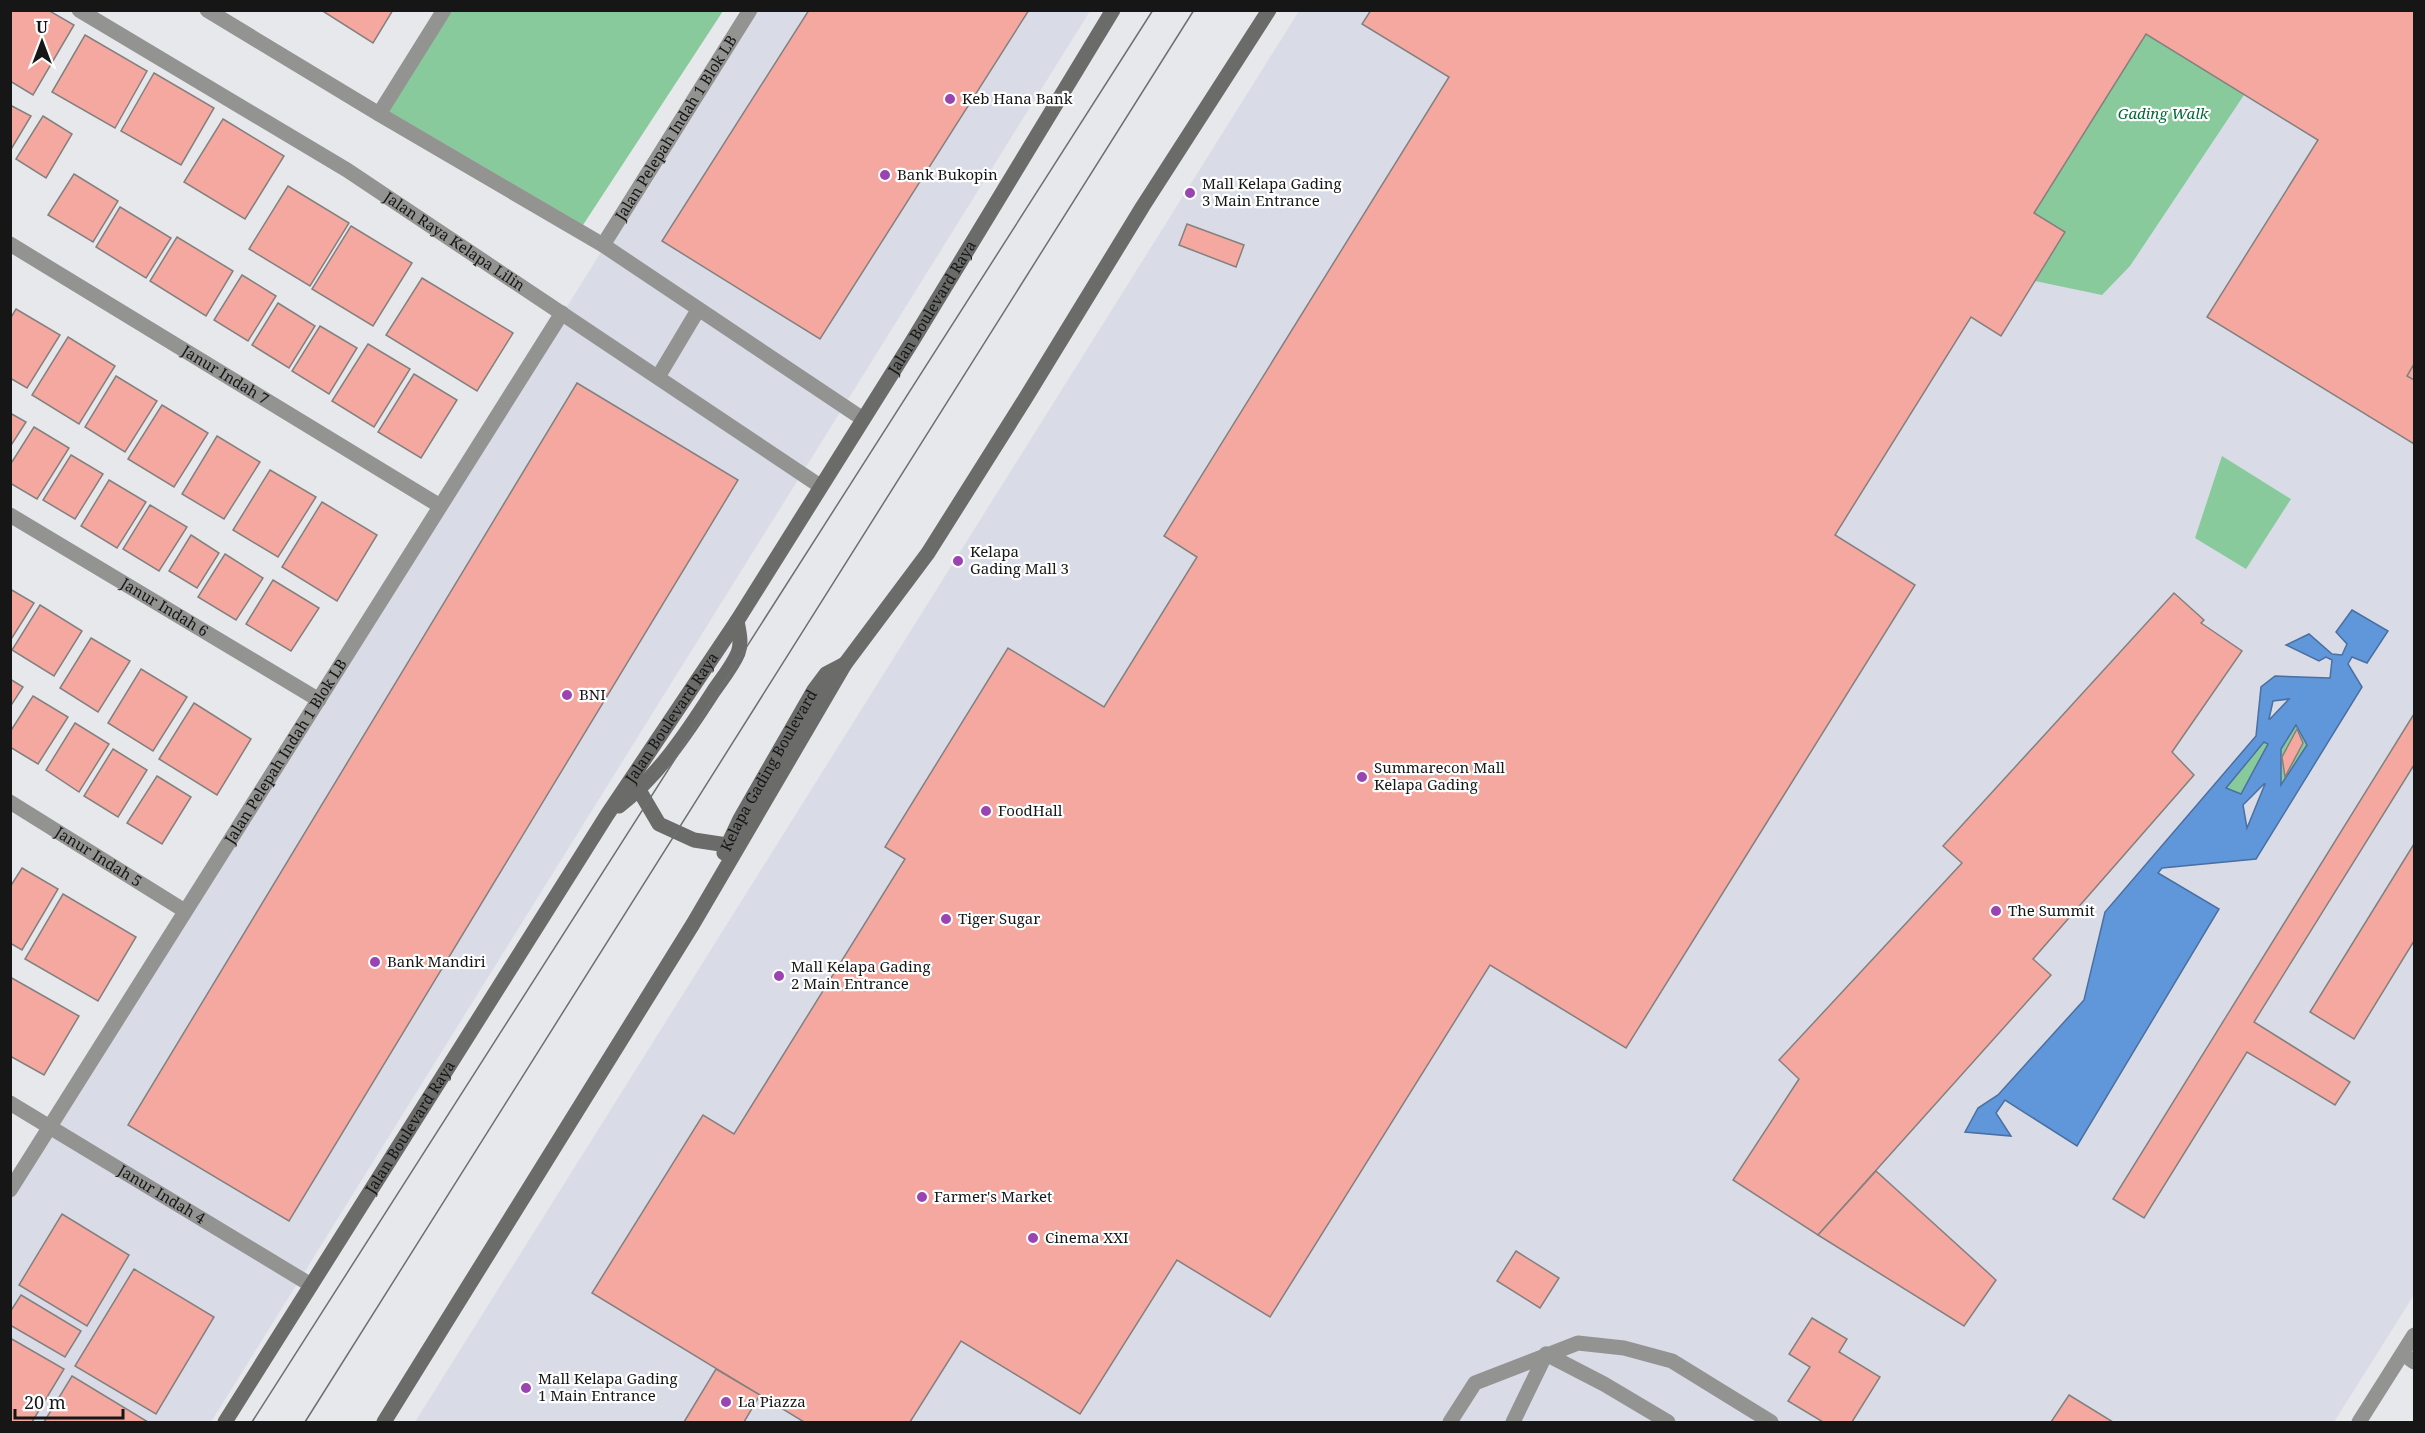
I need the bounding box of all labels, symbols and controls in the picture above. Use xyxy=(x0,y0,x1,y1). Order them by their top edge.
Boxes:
north arrow xyxy=(12,12,72,72)
text: U xyxy=(36,16,48,38)
street label: Jalan Pelepah Indah 1 Blok LB xyxy=(609,31,741,225)
place label: Keb Hana Bank xyxy=(962,88,1073,108)
marker: Keb Hana Bank xyxy=(943,92,957,106)
park label: Gading Walk xyxy=(2118,103,2209,123)
place label: Bank Bukopin xyxy=(897,164,998,184)
marker: Bank Bukopin xyxy=(878,168,892,182)
place label: Mall Kelapa Gading 3 Main Entrance xyxy=(1202,173,1342,210)
street label: Jalan Raya Kelapa Lilin xyxy=(379,186,529,295)
marker: Mall Kelapa Gading 3 Main Entrance xyxy=(1183,186,1197,200)
street label: Jalan Boulevard Raya xyxy=(882,236,980,379)
street label: Janur Indah 7 xyxy=(178,340,273,408)
place label: Kelapa Gading Mall 3 xyxy=(970,541,1069,578)
marker: Kelapa Gading Mall 3 xyxy=(951,554,965,568)
street label: Janur Indah 6 xyxy=(117,572,212,641)
street label: Jalan Boulevard Raya xyxy=(620,648,722,788)
street label: Jalan Pelepah Indah 1 Blok LB xyxy=(219,655,351,848)
place label: BNI xyxy=(579,684,606,704)
street label: Kelapa Gading Boulevard xyxy=(715,686,821,854)
marker: BNI xyxy=(560,688,574,702)
place label: Summarecon Mall Kelapa Gading xyxy=(1374,757,1505,794)
marker: Summarecon Mall Kelapa Gading xyxy=(1355,770,1369,784)
place label: FoodHall xyxy=(998,800,1063,820)
marker: FoodHall xyxy=(979,804,993,818)
street label: Janur Indah 5 xyxy=(51,821,146,891)
place label: The Summit xyxy=(2008,900,2095,920)
marker: The Summit xyxy=(1989,904,2003,918)
place label: Tiger Sugar xyxy=(958,908,1040,928)
marker: Tiger Sugar xyxy=(939,912,953,926)
place label: Bank Mandiri xyxy=(387,951,486,971)
marker: Bank Mandiri xyxy=(368,955,382,969)
place label: Mall Kelapa Gading 2 Main Entrance xyxy=(791,956,931,993)
marker: Mall Kelapa Gading 2 Main Entrance xyxy=(772,969,786,983)
street label: Jalan Boulevard Raya xyxy=(360,1057,459,1198)
street label: Janur Indah 4 xyxy=(114,1159,210,1228)
place label: Farmer's Market xyxy=(934,1186,1052,1206)
marker: Farmer's Market xyxy=(915,1190,929,1204)
place label: Cinema XXI xyxy=(1045,1227,1129,1247)
marker: Cinema XXI xyxy=(1026,1231,1040,1245)
place label: Mall Kelapa Gading 1 Main Entrance xyxy=(538,1368,678,1405)
marker: Mall Kelapa Gading 1 Main Entrance xyxy=(519,1381,533,1395)
scale bar xyxy=(15,1382,123,1420)
text: 20 m xyxy=(24,1390,66,1414)
place label: La Piazza xyxy=(738,1391,806,1411)
marker: La Piazza xyxy=(719,1395,733,1409)

